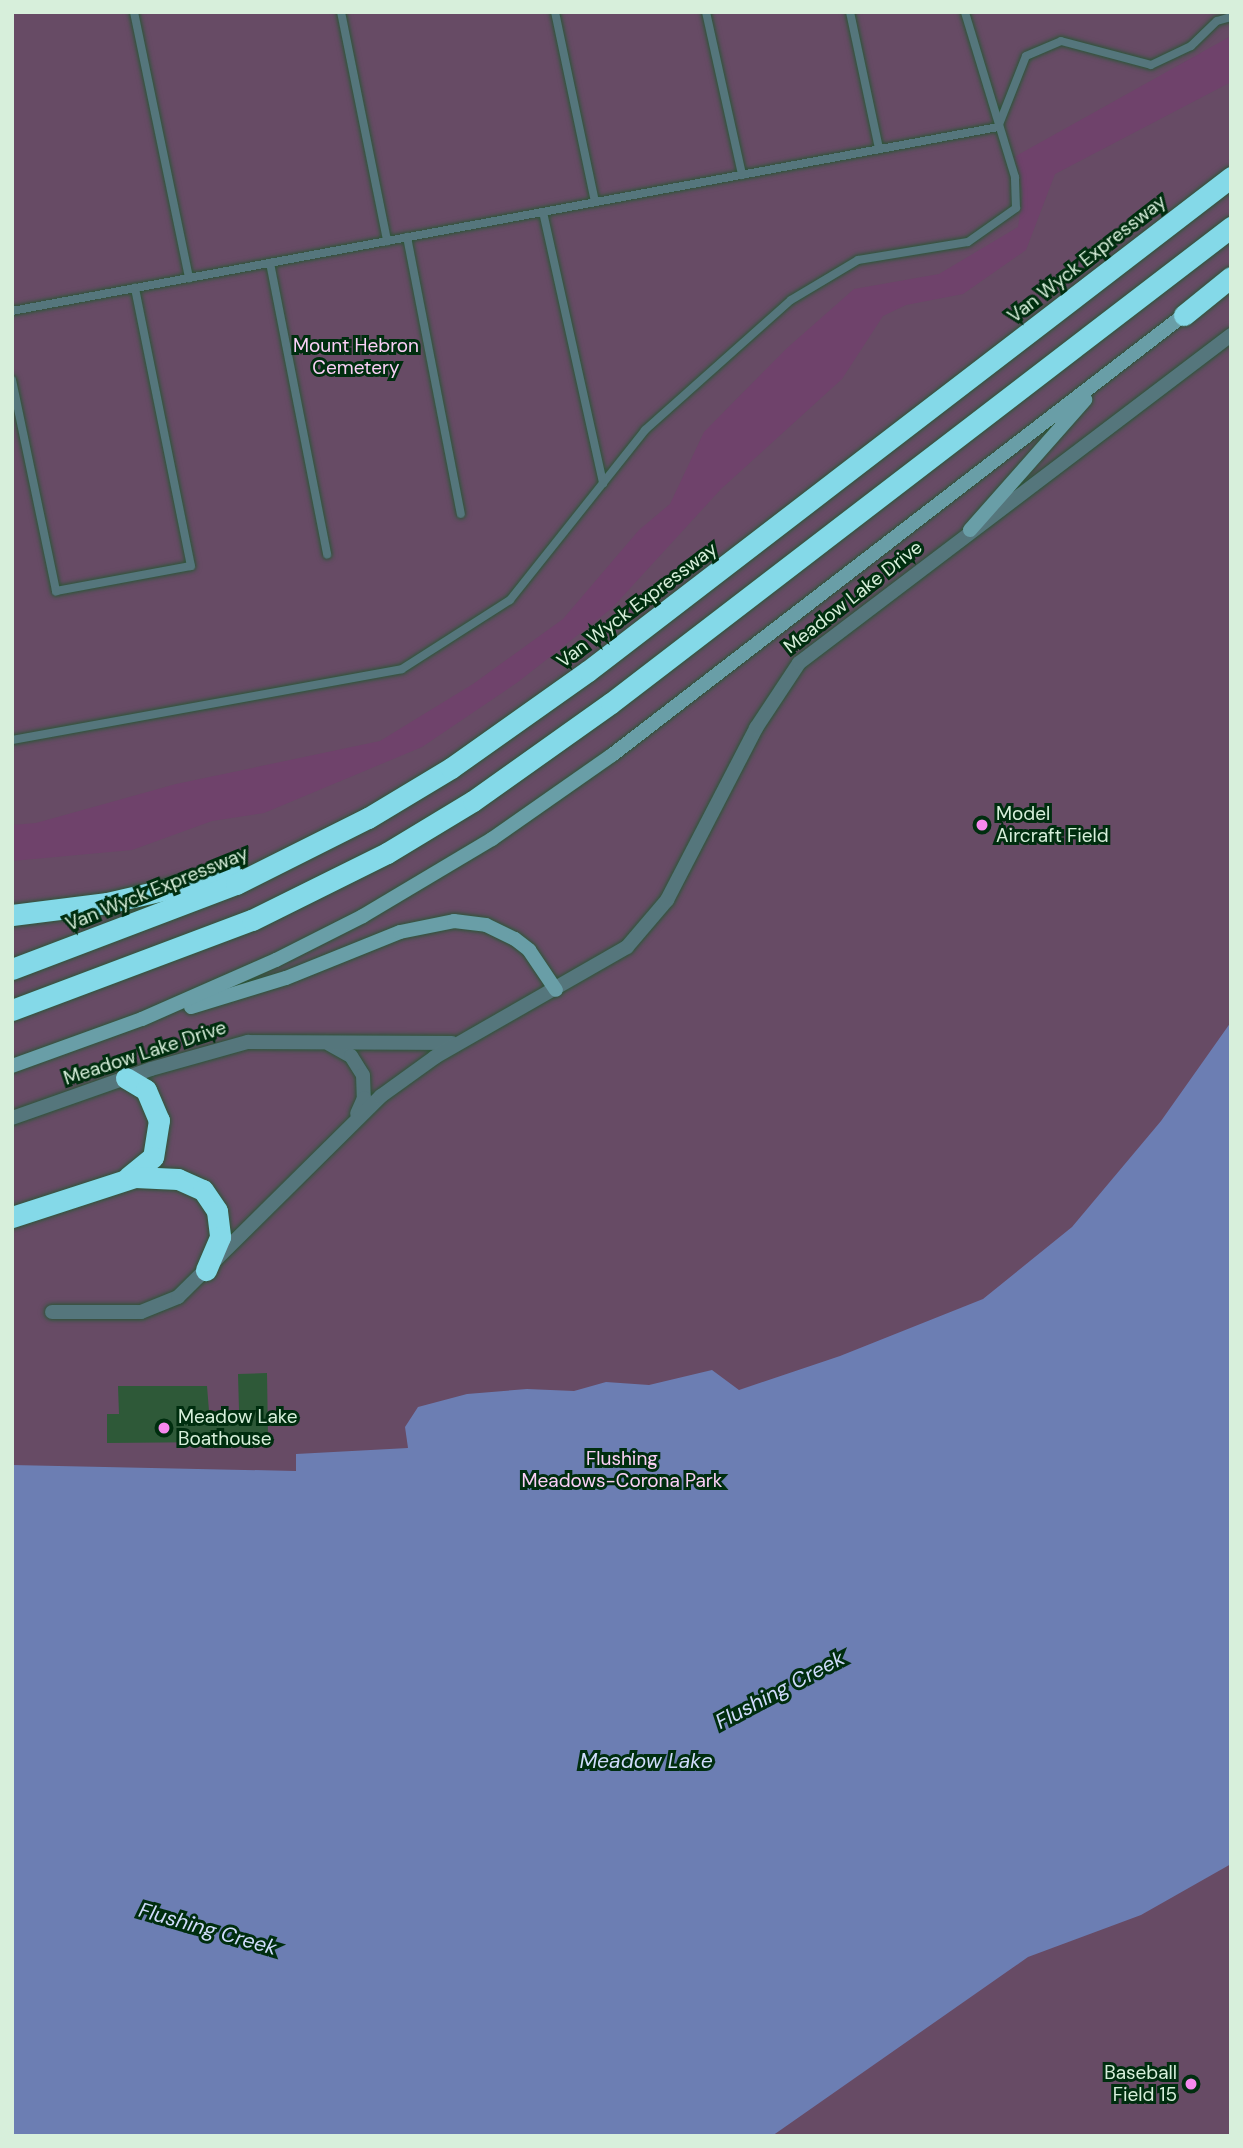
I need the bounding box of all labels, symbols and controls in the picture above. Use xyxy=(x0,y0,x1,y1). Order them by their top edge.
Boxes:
street label: Van Wyck Expressway xyxy=(1003,190,1171,328)
park label: Mount Hebron Cemetery xyxy=(293,335,419,379)
street label: Meadow Lake Drive xyxy=(779,536,927,658)
street label: Van Wyck Expressway xyxy=(552,537,722,673)
place label: Model Aircraft Field xyxy=(996,803,1109,847)
marker: Model Aircraft Field xyxy=(974,817,990,833)
street label: Van Wyck Expressway xyxy=(63,842,251,936)
street label: Meadow Lake Drive xyxy=(61,1016,229,1090)
place label: Meadow Lake Boathouse xyxy=(178,1406,298,1450)
marker: Meadow Lake Boathouse xyxy=(156,1420,172,1436)
park label: Flushing Meadows-Corona Park xyxy=(522,1448,722,1492)
water label: Flushing Creek xyxy=(711,1645,849,1735)
water label: Meadow Lake xyxy=(579,1748,713,1774)
water label: Flushing Creek xyxy=(136,1897,280,1961)
place label: Baseball Field 15 xyxy=(1104,2062,1177,2106)
marker: Baseball Field 15 xyxy=(1183,2076,1199,2092)

